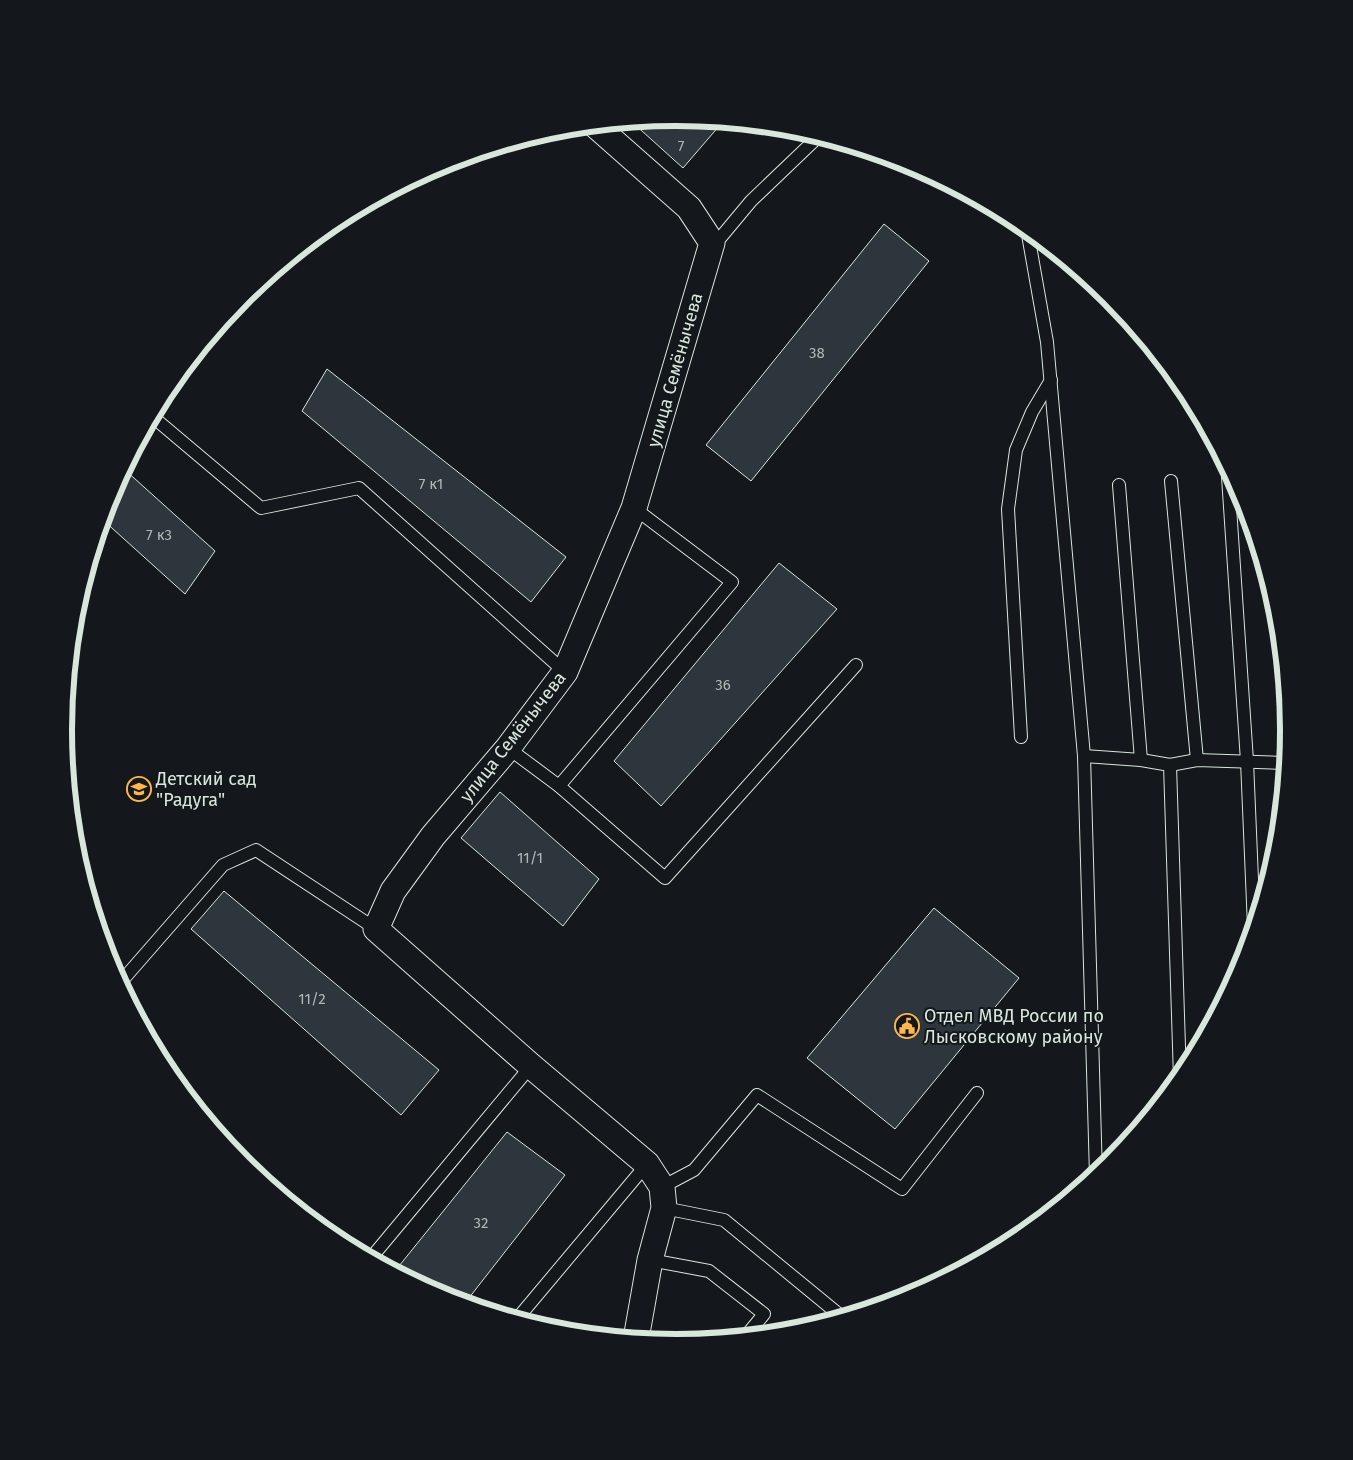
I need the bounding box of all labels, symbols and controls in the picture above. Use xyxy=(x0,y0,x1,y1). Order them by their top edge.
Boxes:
house number: 7 xyxy=(678,137,685,155)
street label: улица Семёнычева xyxy=(642,290,708,450)
house number: 38 xyxy=(809,344,825,362)
house number: 7 к1 xyxy=(419,475,443,493)
house number: 7 к3 xyxy=(146,526,172,544)
street label: улица Семёнычева xyxy=(455,667,571,807)
house number: 36 xyxy=(715,676,731,694)
place label: Детский сад "Радуга" xyxy=(155,768,257,811)
school or university icon: Детский сад "Радуга" xyxy=(126,776,152,802)
house number: 11/1 xyxy=(517,849,543,867)
house number: 11/2 xyxy=(298,990,326,1008)
place label: Отдел МВД России по Лысковскому району xyxy=(924,1005,1104,1048)
public building icon: Отдел МВД России по Лысковскому району xyxy=(894,1013,920,1039)
house number: 32 xyxy=(474,1214,488,1232)

